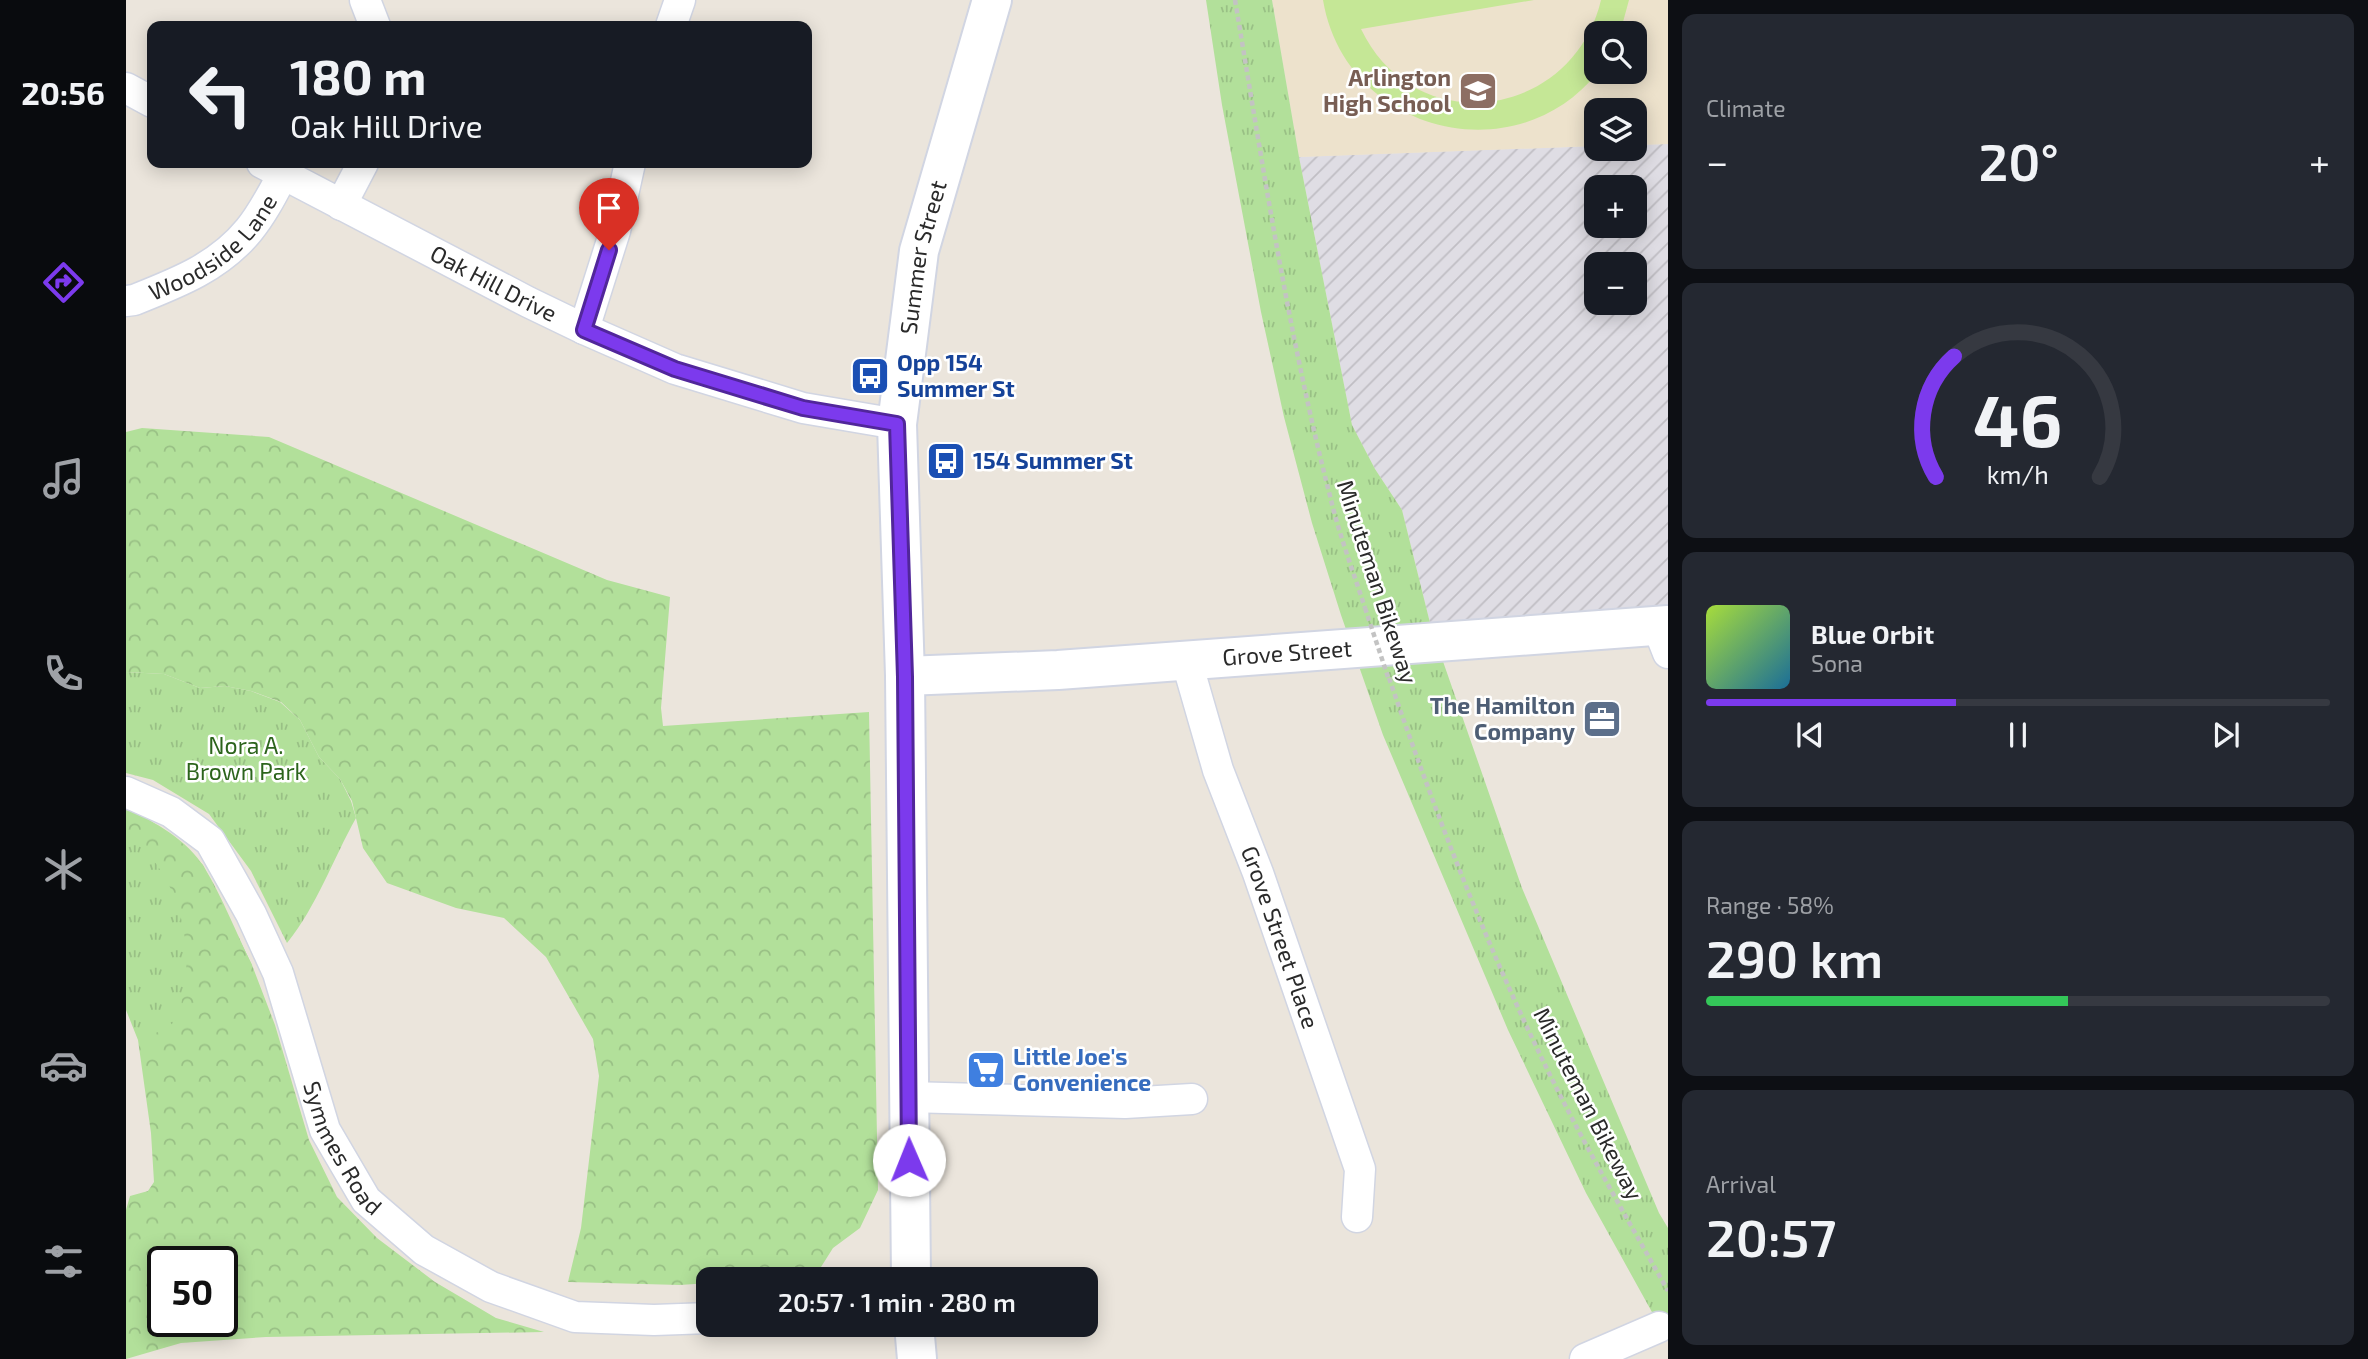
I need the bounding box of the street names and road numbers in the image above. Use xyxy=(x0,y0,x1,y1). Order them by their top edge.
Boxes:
street label: Summer Street xyxy=(894,177,952,336)
street label: Woodside Lane xyxy=(145,189,282,306)
street label: Oak Hill Drive xyxy=(426,238,562,327)
street label: Minuteman Bikeway xyxy=(1332,477,1424,687)
street label: Grove Street xyxy=(1221,633,1353,671)
street label: Grove Street Place xyxy=(1236,842,1326,1032)
street label: Minuteman Bikeway xyxy=(1528,1003,1650,1204)
street label: Symmes Road xyxy=(298,1078,388,1220)

